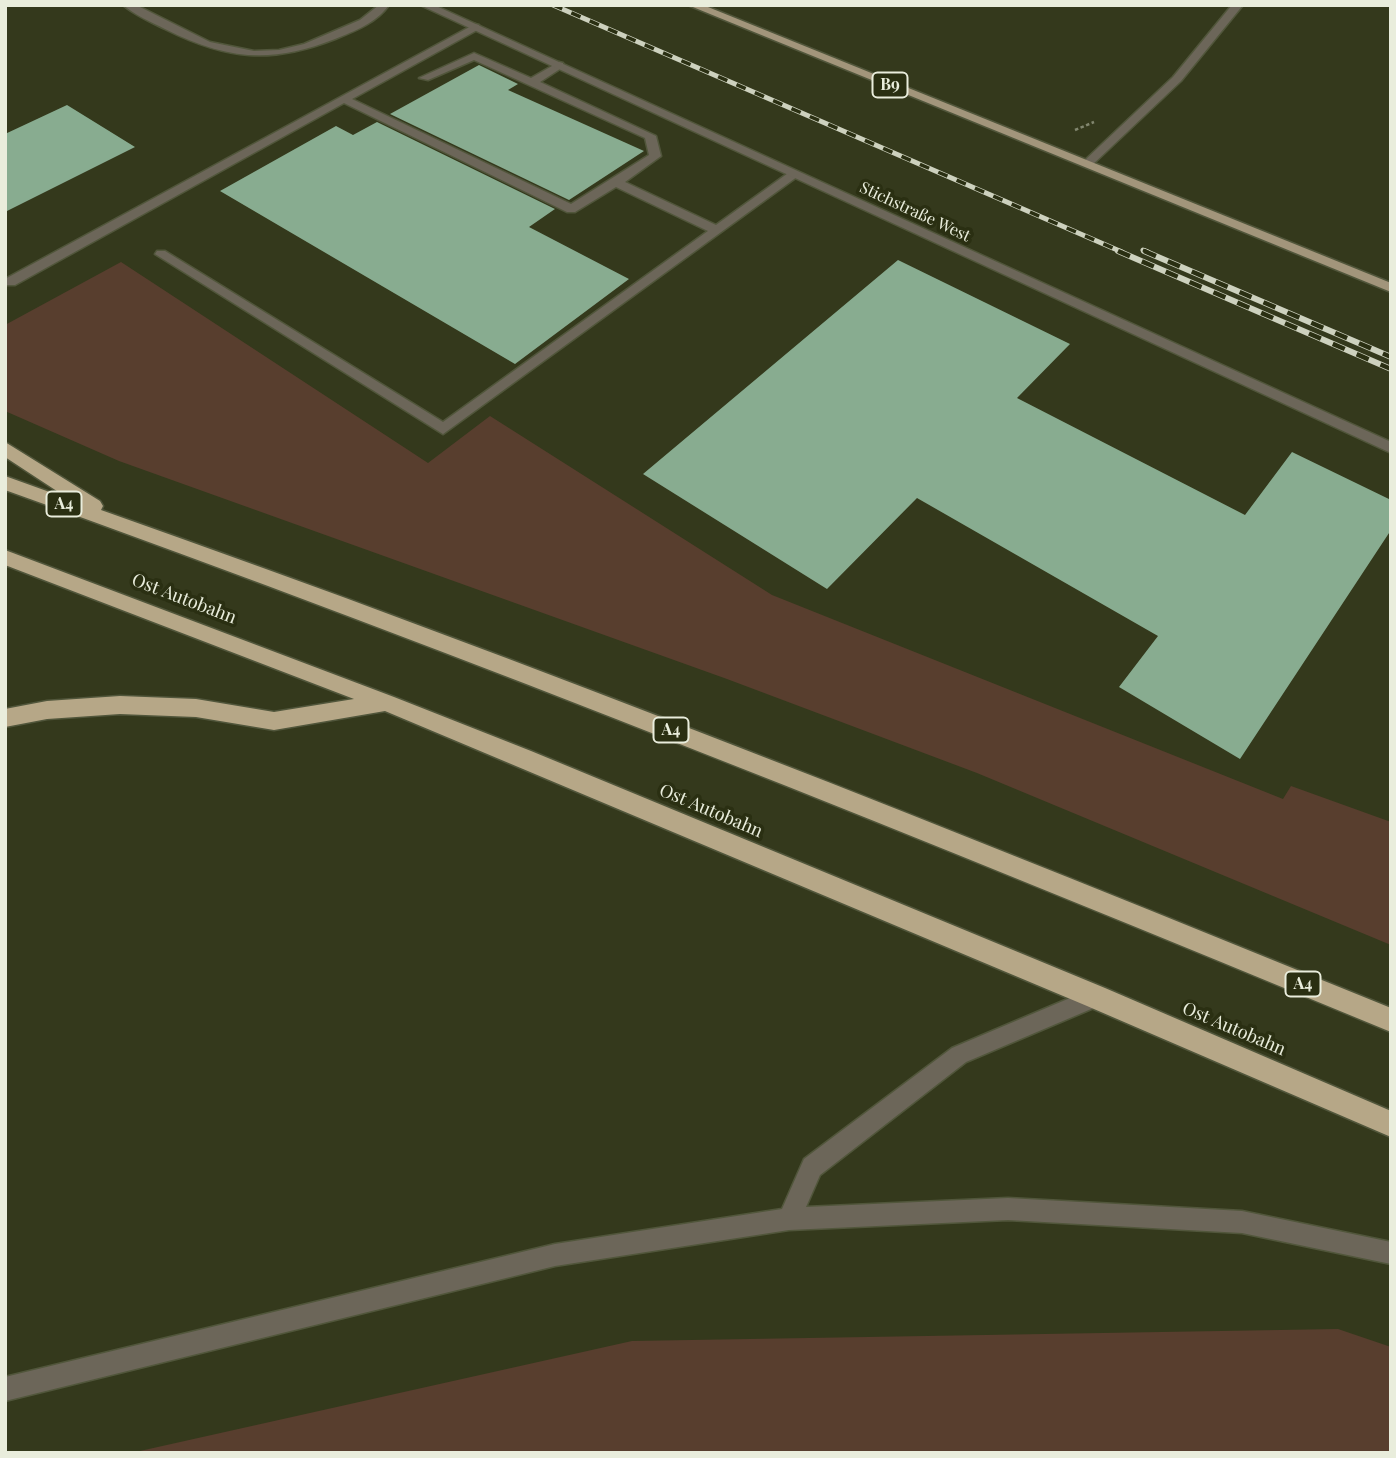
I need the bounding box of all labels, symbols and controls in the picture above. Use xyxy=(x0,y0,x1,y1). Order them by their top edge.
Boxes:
road number: B9 xyxy=(872,72,908,97)
street label: Stichstraße West xyxy=(857,178,973,246)
road number: A4 xyxy=(46,491,82,516)
street label: Ost Autobahn xyxy=(129,569,239,629)
road number: A4 xyxy=(654,718,688,743)
street label: Ost Autobahn xyxy=(656,780,766,842)
road number: A4 xyxy=(1286,972,1320,996)
street label: Ost Autobahn xyxy=(1179,998,1289,1060)

